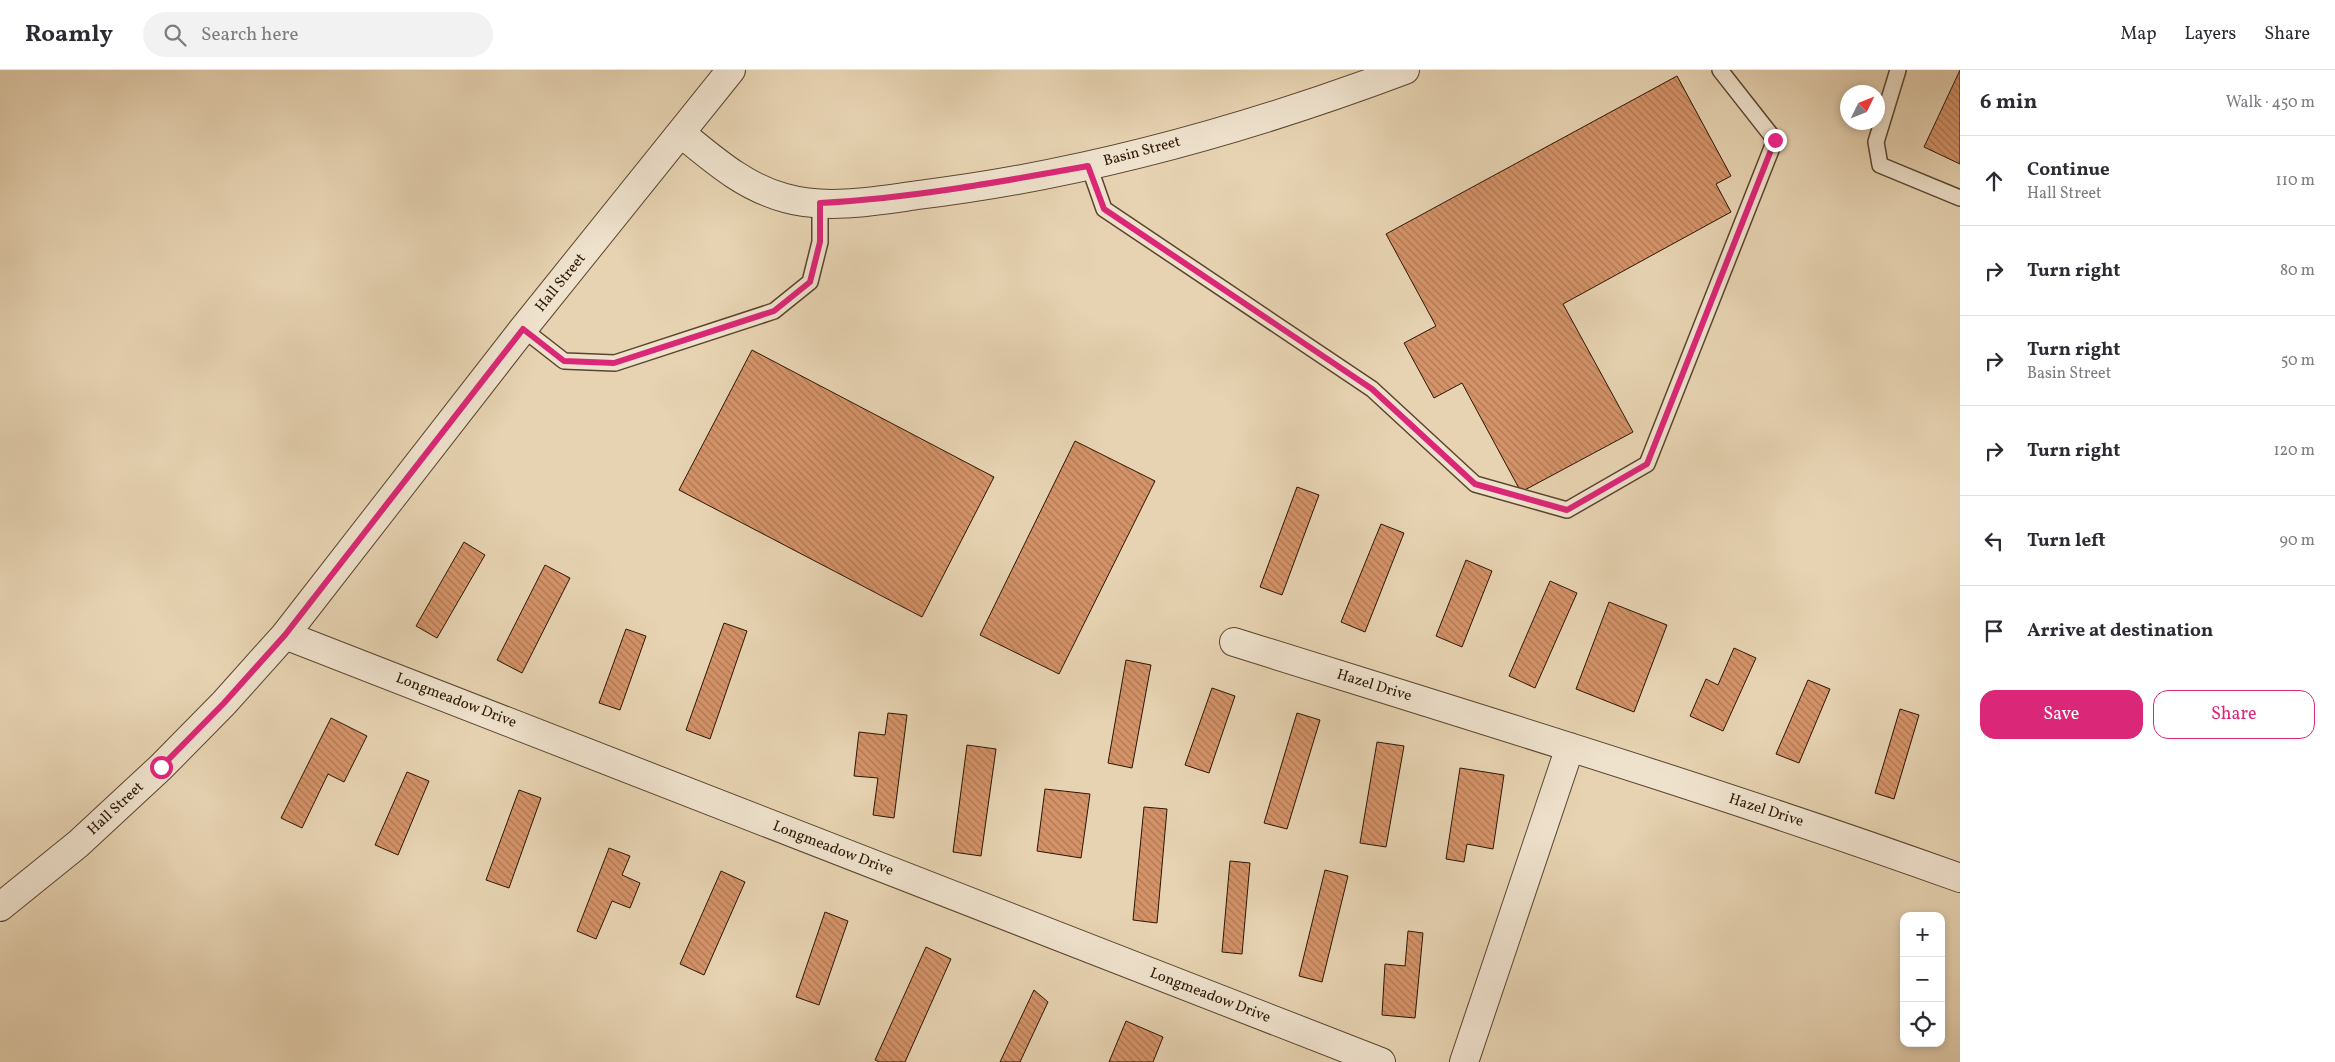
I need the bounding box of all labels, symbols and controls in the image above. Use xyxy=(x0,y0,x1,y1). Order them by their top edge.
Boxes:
search box xyxy=(143,12,493,57)
text: Roamly xyxy=(25,18,113,52)
icon: search xyxy=(161,21,189,49)
text: Search here xyxy=(201,22,298,48)
text: Map xyxy=(2120,22,2156,47)
text: Layers xyxy=(2184,22,2236,47)
text: Share xyxy=(2264,22,2310,47)
north arrow xyxy=(1840,85,1885,130)
text: 6 min xyxy=(1980,88,2037,117)
text: Walk · 450 m xyxy=(2226,92,2315,114)
route end xyxy=(1764,129,1787,152)
street label: Basin Street xyxy=(1101,132,1183,172)
text: Continue xyxy=(2027,157,2110,183)
icon: ahead xyxy=(1980,167,2008,195)
text: 110 m xyxy=(2276,170,2315,192)
text: Hall Street xyxy=(2027,183,2102,205)
street label: Hall Street xyxy=(531,249,591,317)
icon: right xyxy=(1980,257,2008,285)
text: Turn right xyxy=(2027,258,2120,284)
text: 80 m xyxy=(2280,260,2315,282)
text: Turn right xyxy=(2027,337,2120,363)
icon: right xyxy=(1980,347,2008,375)
text: 50 m xyxy=(2281,350,2315,372)
text: Basin Street xyxy=(2027,363,2111,385)
icon: right xyxy=(1980,437,2008,465)
text: Turn right xyxy=(2027,438,2120,464)
text: 120 m xyxy=(2273,440,2315,462)
icon: left xyxy=(1980,527,2008,555)
text: Turn left xyxy=(2027,528,2106,554)
text: 90 m xyxy=(2279,530,2315,552)
icon: arrive xyxy=(1980,617,2008,645)
text: Arrive at destination xyxy=(2027,618,2213,644)
street label: Hazel Drive xyxy=(1334,665,1414,707)
street label: Longmeadow Drive xyxy=(393,668,519,734)
button: Save xyxy=(1980,690,2143,739)
button: Share xyxy=(2153,690,2315,739)
route start xyxy=(150,756,173,779)
street label: Hall Street xyxy=(83,777,149,841)
street label: Hazel Drive xyxy=(1726,789,1806,833)
street label: Longmeadow Drive xyxy=(770,816,896,882)
map controls xyxy=(1900,912,1945,1047)
button: + xyxy=(1900,912,1945,957)
button: − xyxy=(1900,957,1945,1002)
street label: Longmeadow Drive xyxy=(1147,963,1273,1029)
button: locate xyxy=(1900,1002,1945,1047)

